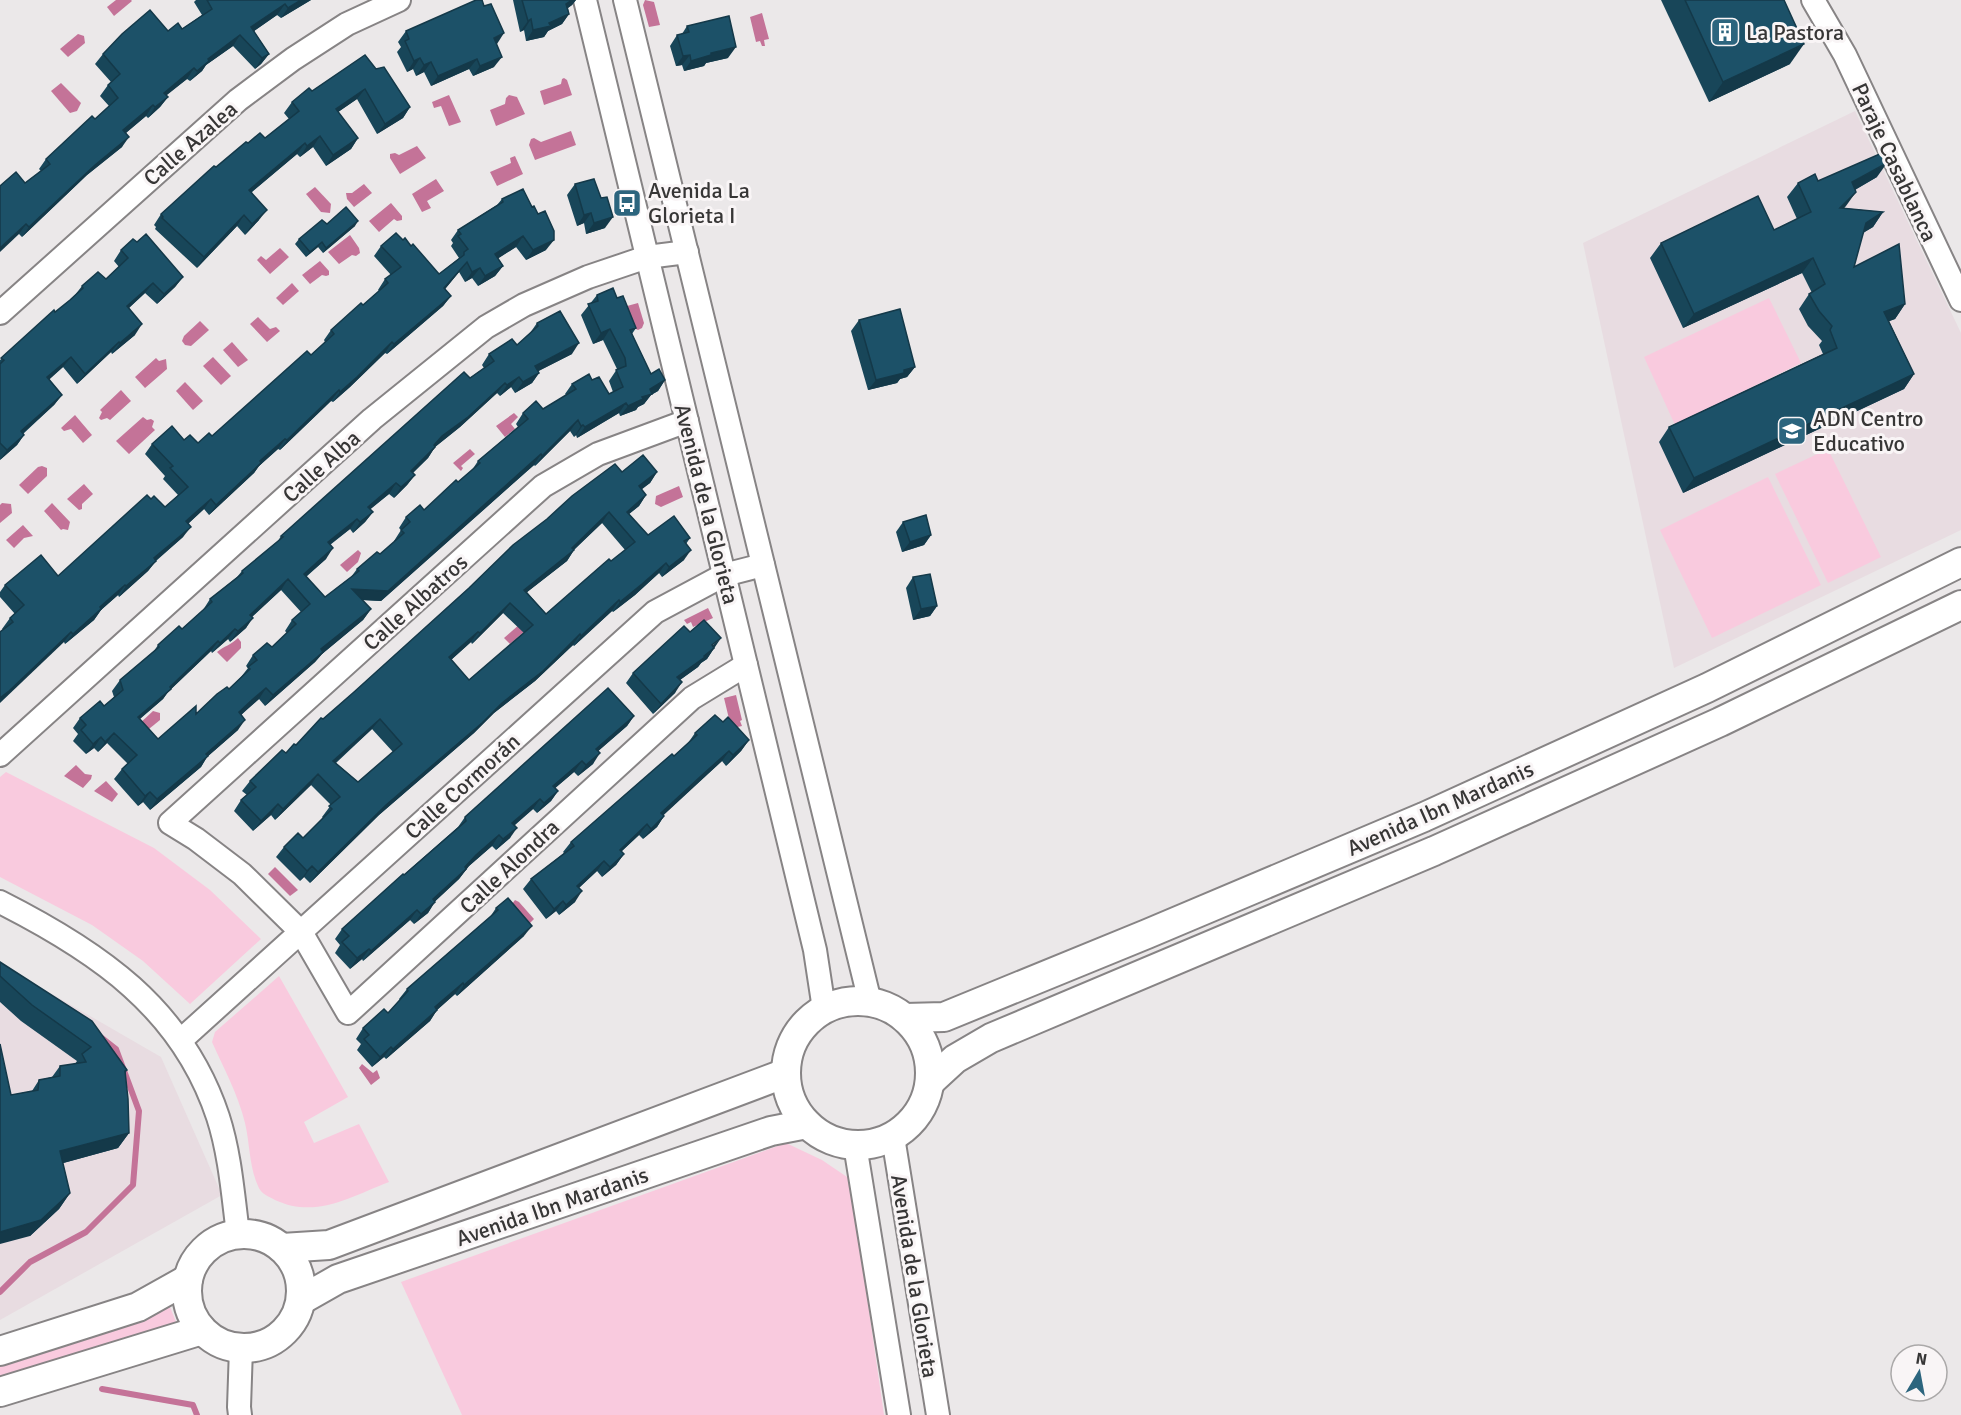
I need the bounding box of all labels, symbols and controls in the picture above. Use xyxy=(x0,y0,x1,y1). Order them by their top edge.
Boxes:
building icon: La Pastora xyxy=(1709,16,1741,48)
place label: La Pastora xyxy=(1746,19,1844,46)
street label: Paraje Casablanca xyxy=(1846,79,1943,246)
street label: Calle Azalea xyxy=(138,95,243,191)
place label: Avenida La Glorieta I xyxy=(648,177,750,229)
bus stop icon: Avenida La Glorieta I xyxy=(611,187,643,219)
street label: Avenida de la Glorieta xyxy=(669,401,744,607)
place label: ADN Centro Educativo xyxy=(1813,405,1923,457)
school or university icon: ADN Centro Educativo xyxy=(1776,415,1808,447)
street label: Calle Alba xyxy=(277,425,366,508)
street label: Calle Albatros xyxy=(358,548,473,656)
street label: Calle Cormorán xyxy=(399,728,525,845)
street label: Avenida Ibn Mardanis xyxy=(1343,755,1538,862)
street label: Calle Alondra xyxy=(454,813,565,919)
street label: Avenida Ibn Mardanis xyxy=(452,1161,652,1252)
street label: Avenida de la Glorieta xyxy=(885,1172,944,1380)
north arrow xyxy=(1889,1343,1949,1403)
text: N xyxy=(1914,1348,1929,1370)

